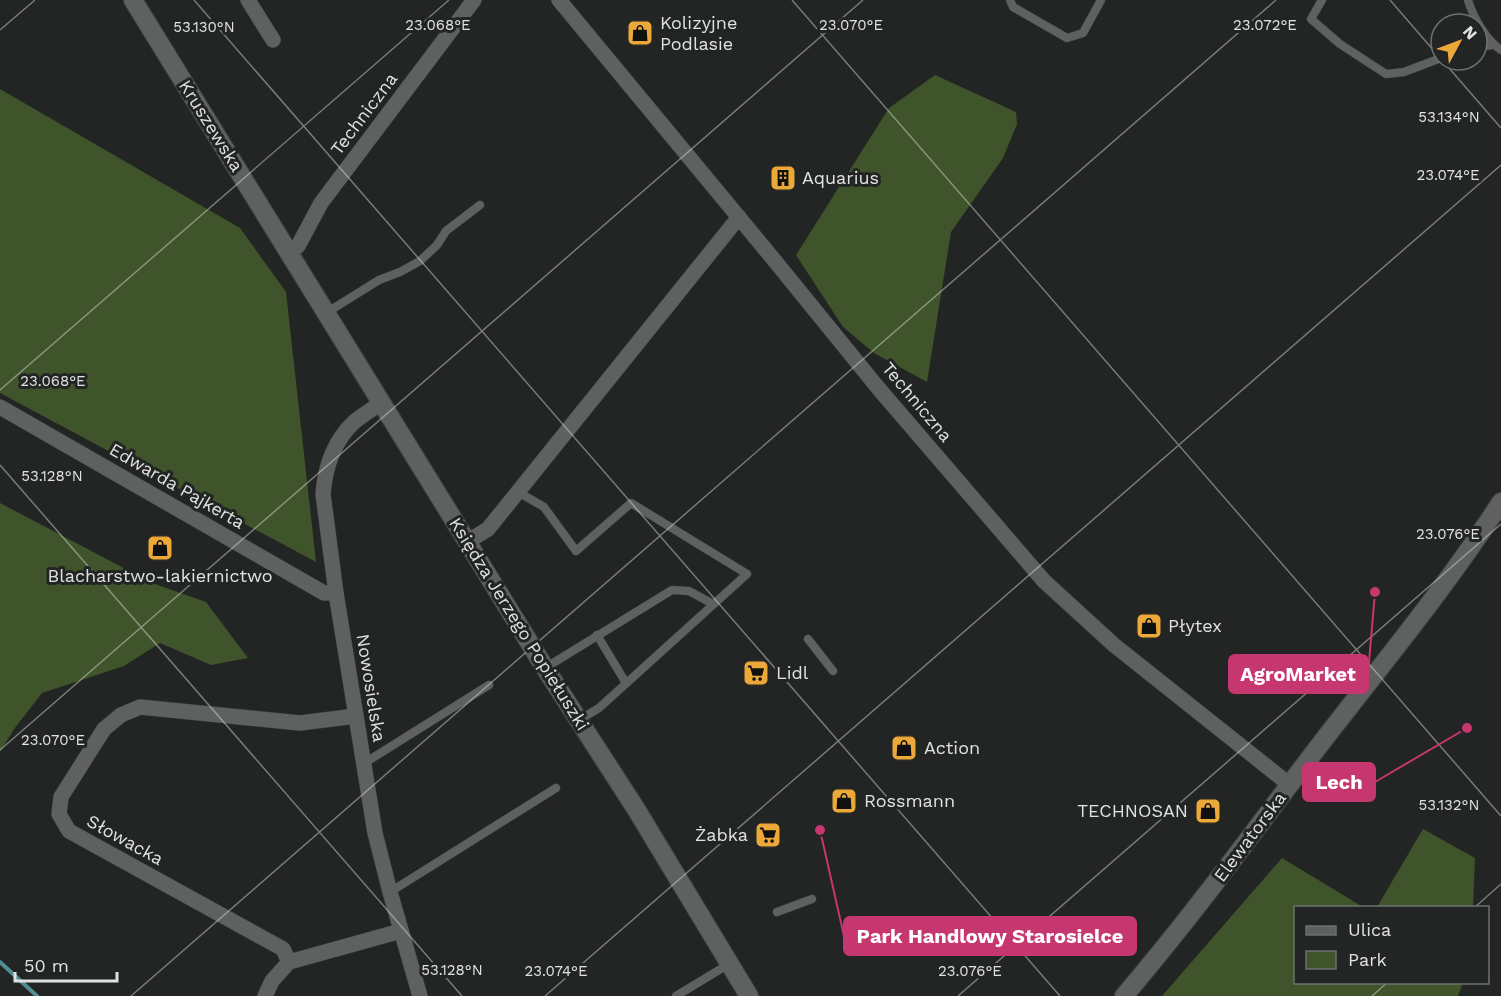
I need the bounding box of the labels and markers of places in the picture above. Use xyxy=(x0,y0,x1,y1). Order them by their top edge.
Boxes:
place label: Kolizyjne Podlasie xyxy=(660,12,737,54)
shop icon: Kolizyjne Podlasie xyxy=(625,18,655,48)
building icon: Aquarius xyxy=(768,163,798,193)
place label: Aquarius xyxy=(802,167,879,188)
shop icon: Blacharstwo-lakiernictwo xyxy=(145,533,175,563)
place label: Blacharstwo-lakiernictwo xyxy=(47,565,273,586)
shop icon: Płytex xyxy=(1134,611,1164,641)
place label: Płytex xyxy=(1168,615,1222,636)
callout: AgroMarket xyxy=(1229,655,1368,693)
supermarket icon: Lidl xyxy=(741,658,771,688)
place label: Lidl xyxy=(776,662,809,683)
shop icon: Action xyxy=(889,733,919,763)
place label: Action xyxy=(924,737,980,758)
callout: Lech xyxy=(1303,763,1375,801)
shop icon: Rossmann xyxy=(829,786,859,816)
place label: Rossmann xyxy=(864,790,955,811)
shop icon: TECHNOSAN xyxy=(1193,796,1223,826)
place label: TECHNOSAN xyxy=(1077,800,1188,821)
supermarket icon: Żabka xyxy=(753,820,783,850)
place label: Żabka xyxy=(695,824,748,845)
callout: Park Handlowy Starosielce xyxy=(844,917,1136,955)

